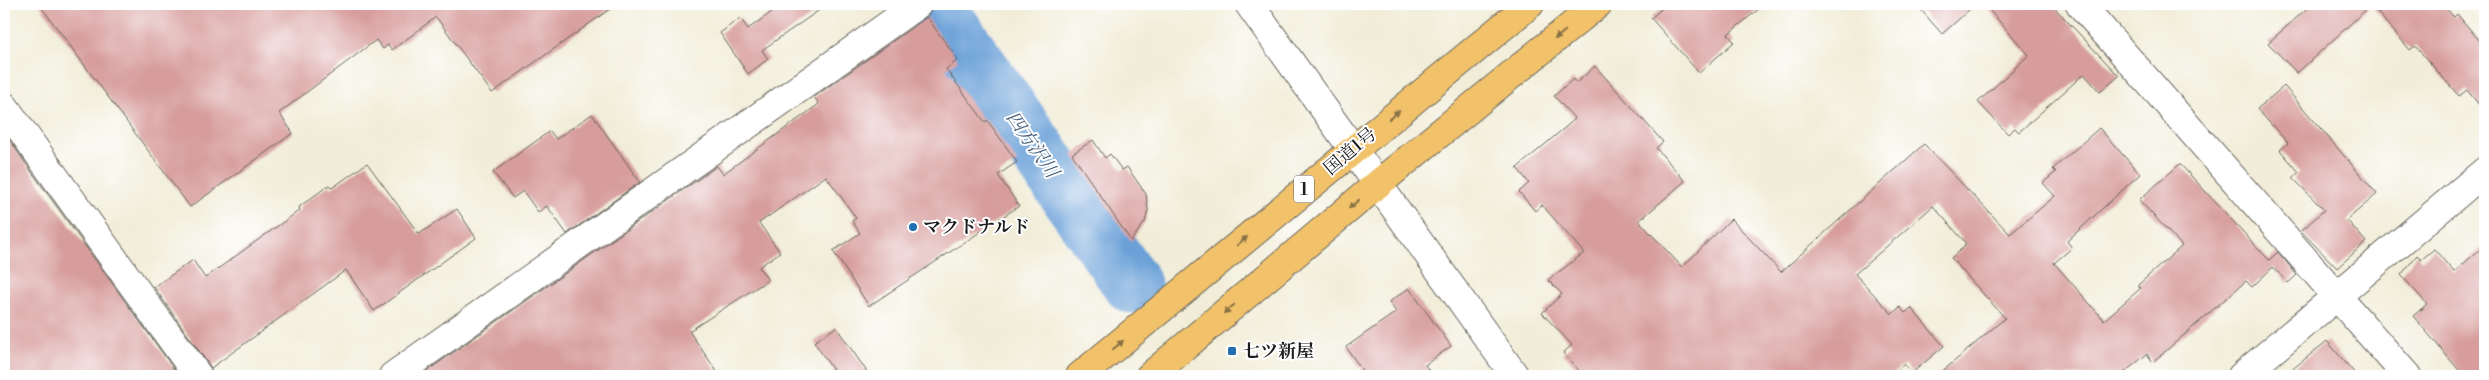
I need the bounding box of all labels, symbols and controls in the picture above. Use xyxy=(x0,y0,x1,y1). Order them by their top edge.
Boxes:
one-way arrow xyxy=(1554,29,1567,40)
water label: 四方沢川 xyxy=(1001,107,1065,184)
one-way arrow xyxy=(1388,109,1401,120)
street label: 国道1号 xyxy=(1319,123,1381,180)
road number: 1 xyxy=(1294,175,1314,202)
one-way arrow xyxy=(1347,199,1360,210)
place label: マクドナルド xyxy=(923,216,1030,239)
marker: マクドナルド xyxy=(907,221,919,233)
one-way arrow xyxy=(1236,235,1249,246)
one-way arrow xyxy=(1223,304,1236,315)
one-way arrow xyxy=(1111,339,1123,351)
place label: 七ツ新屋 xyxy=(1242,340,1314,363)
marker: 七ツ新屋 xyxy=(1226,345,1238,357)

